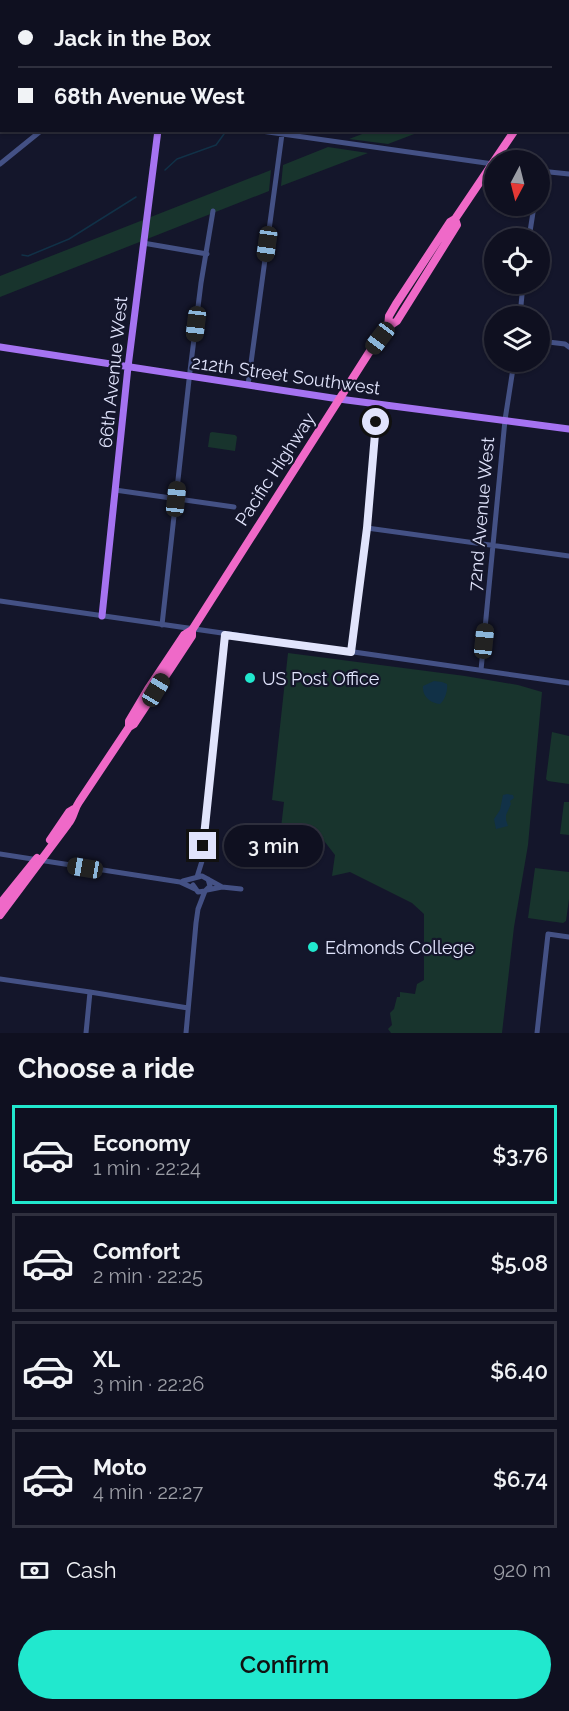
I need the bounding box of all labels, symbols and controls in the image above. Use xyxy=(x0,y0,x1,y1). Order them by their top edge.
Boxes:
text: Jack in the Box xyxy=(54,25,211,51)
text: 68th Avenue West xyxy=(54,83,245,109)
north arrow xyxy=(484,150,550,216)
map controls xyxy=(484,150,550,372)
car xyxy=(256,225,278,263)
button: locate xyxy=(484,228,550,294)
street label: 66th Avenue West xyxy=(95,295,131,449)
car xyxy=(185,305,207,343)
button: layers xyxy=(484,306,550,372)
car xyxy=(362,318,398,358)
street label: 212th Street Southwest xyxy=(190,351,382,399)
street label: Pacific Highway xyxy=(231,408,319,529)
route start xyxy=(362,408,389,435)
street label: 72nd Avenue West xyxy=(464,436,498,592)
car xyxy=(165,480,187,518)
car xyxy=(473,622,495,660)
place label: US Post Office xyxy=(262,668,380,689)
car xyxy=(139,670,173,710)
marker: US Post Office xyxy=(243,671,257,685)
callout: 3 min xyxy=(224,825,323,867)
route end xyxy=(189,832,216,859)
text: 3 min xyxy=(248,834,299,858)
car xyxy=(66,856,104,880)
place label: Edmonds College xyxy=(325,937,475,958)
marker: Edmonds College xyxy=(306,940,320,954)
text: Choose a ride xyxy=(18,1053,194,1084)
icon: car xyxy=(21,1128,75,1182)
text: Economy xyxy=(93,1130,191,1156)
text: $3.76 xyxy=(493,1142,548,1168)
text: 1 min · 22:24 xyxy=(93,1156,201,1180)
icon: car xyxy=(21,1236,75,1290)
text: Comfort xyxy=(93,1238,180,1264)
text: $5.08 xyxy=(491,1250,548,1276)
text: 2 min · 22:25 xyxy=(93,1264,203,1288)
icon: car xyxy=(21,1344,75,1398)
text: XL xyxy=(93,1346,120,1372)
text: $6.40 xyxy=(490,1358,548,1384)
text: 3 min · 22:26 xyxy=(93,1372,204,1396)
icon: car xyxy=(21,1452,75,1506)
text: Moto xyxy=(93,1454,147,1480)
text: $6.74 xyxy=(493,1466,548,1492)
text: 4 min · 22:27 xyxy=(93,1480,203,1504)
icon: cash xyxy=(18,1554,51,1587)
text: Cash xyxy=(66,1557,117,1583)
text: 920 m xyxy=(493,1558,551,1582)
button: Confirm xyxy=(18,1630,551,1699)

